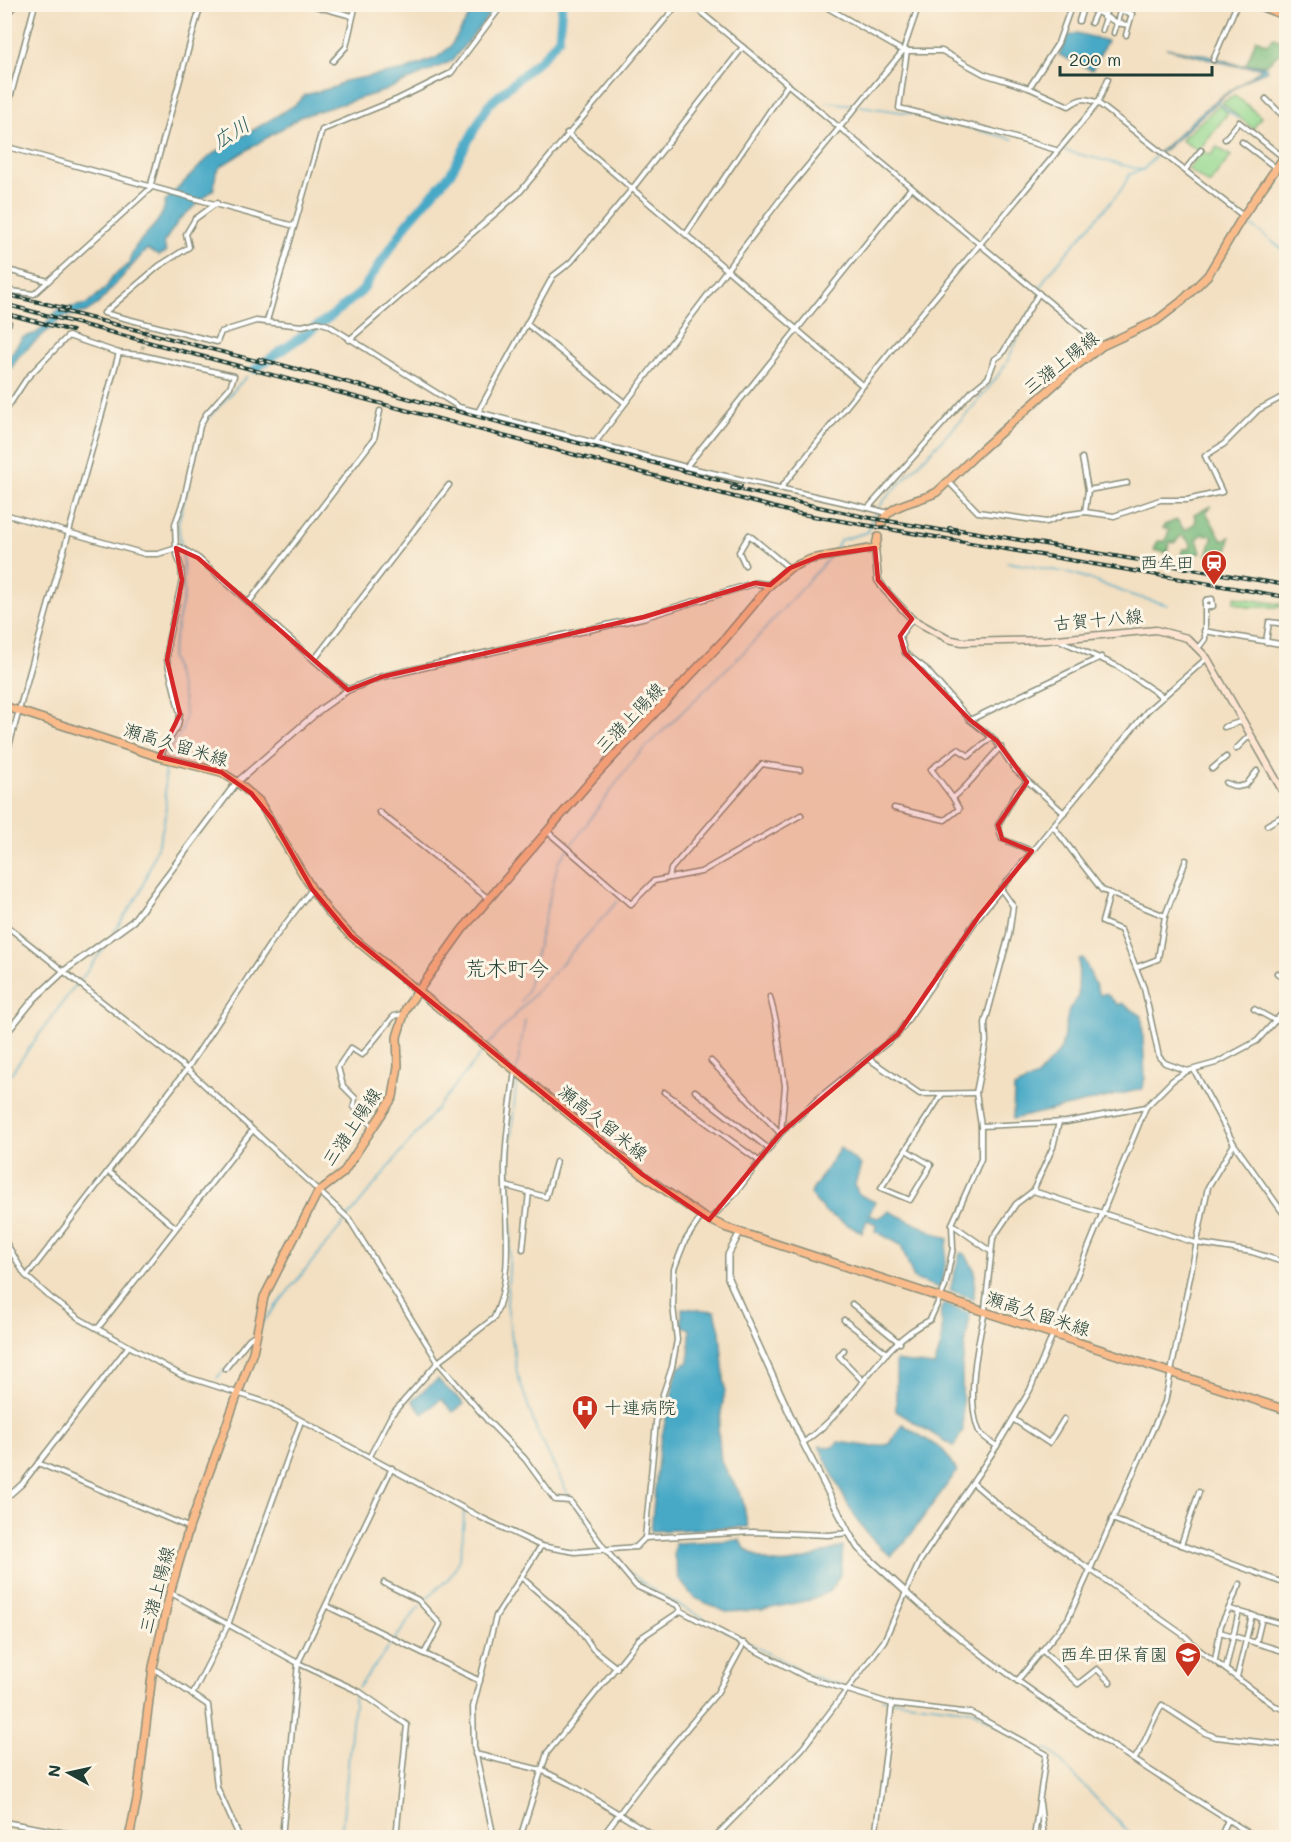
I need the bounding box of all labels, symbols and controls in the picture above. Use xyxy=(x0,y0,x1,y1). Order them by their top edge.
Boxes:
scale bar xyxy=(1060,39,1212,77)
text: 200 m xyxy=(1069,47,1121,71)
water label: 広川 xyxy=(207,111,254,154)
street label: 三潴上陽線 xyxy=(1018,325,1103,399)
station icon: 西牟田 xyxy=(1199,548,1229,586)
place label: 西牟田 xyxy=(1140,550,1194,574)
street label: 古賀十八線 xyxy=(1052,603,1144,635)
street label: 三潴上陽線 xyxy=(589,677,669,758)
street label: 瀬高久留米線 xyxy=(121,717,231,771)
district label: 荒木町今 xyxy=(465,954,549,981)
street label: 瀬高久留米線 xyxy=(554,1079,653,1166)
street label: 三潴上陽線 xyxy=(316,1082,386,1170)
street label: 瀬高久留米線 xyxy=(983,1285,1093,1341)
hospital icon: 十連病院 xyxy=(570,1393,600,1431)
place label: 十連病院 xyxy=(604,1395,676,1419)
street label: 三潴上陽線 xyxy=(133,1543,179,1636)
school or university icon: 西牟田保育園 xyxy=(1173,1640,1203,1678)
place label: 西牟田保育園 xyxy=(1060,1642,1168,1666)
north arrow xyxy=(39,1743,99,1803)
text: N xyxy=(42,1763,65,1778)

